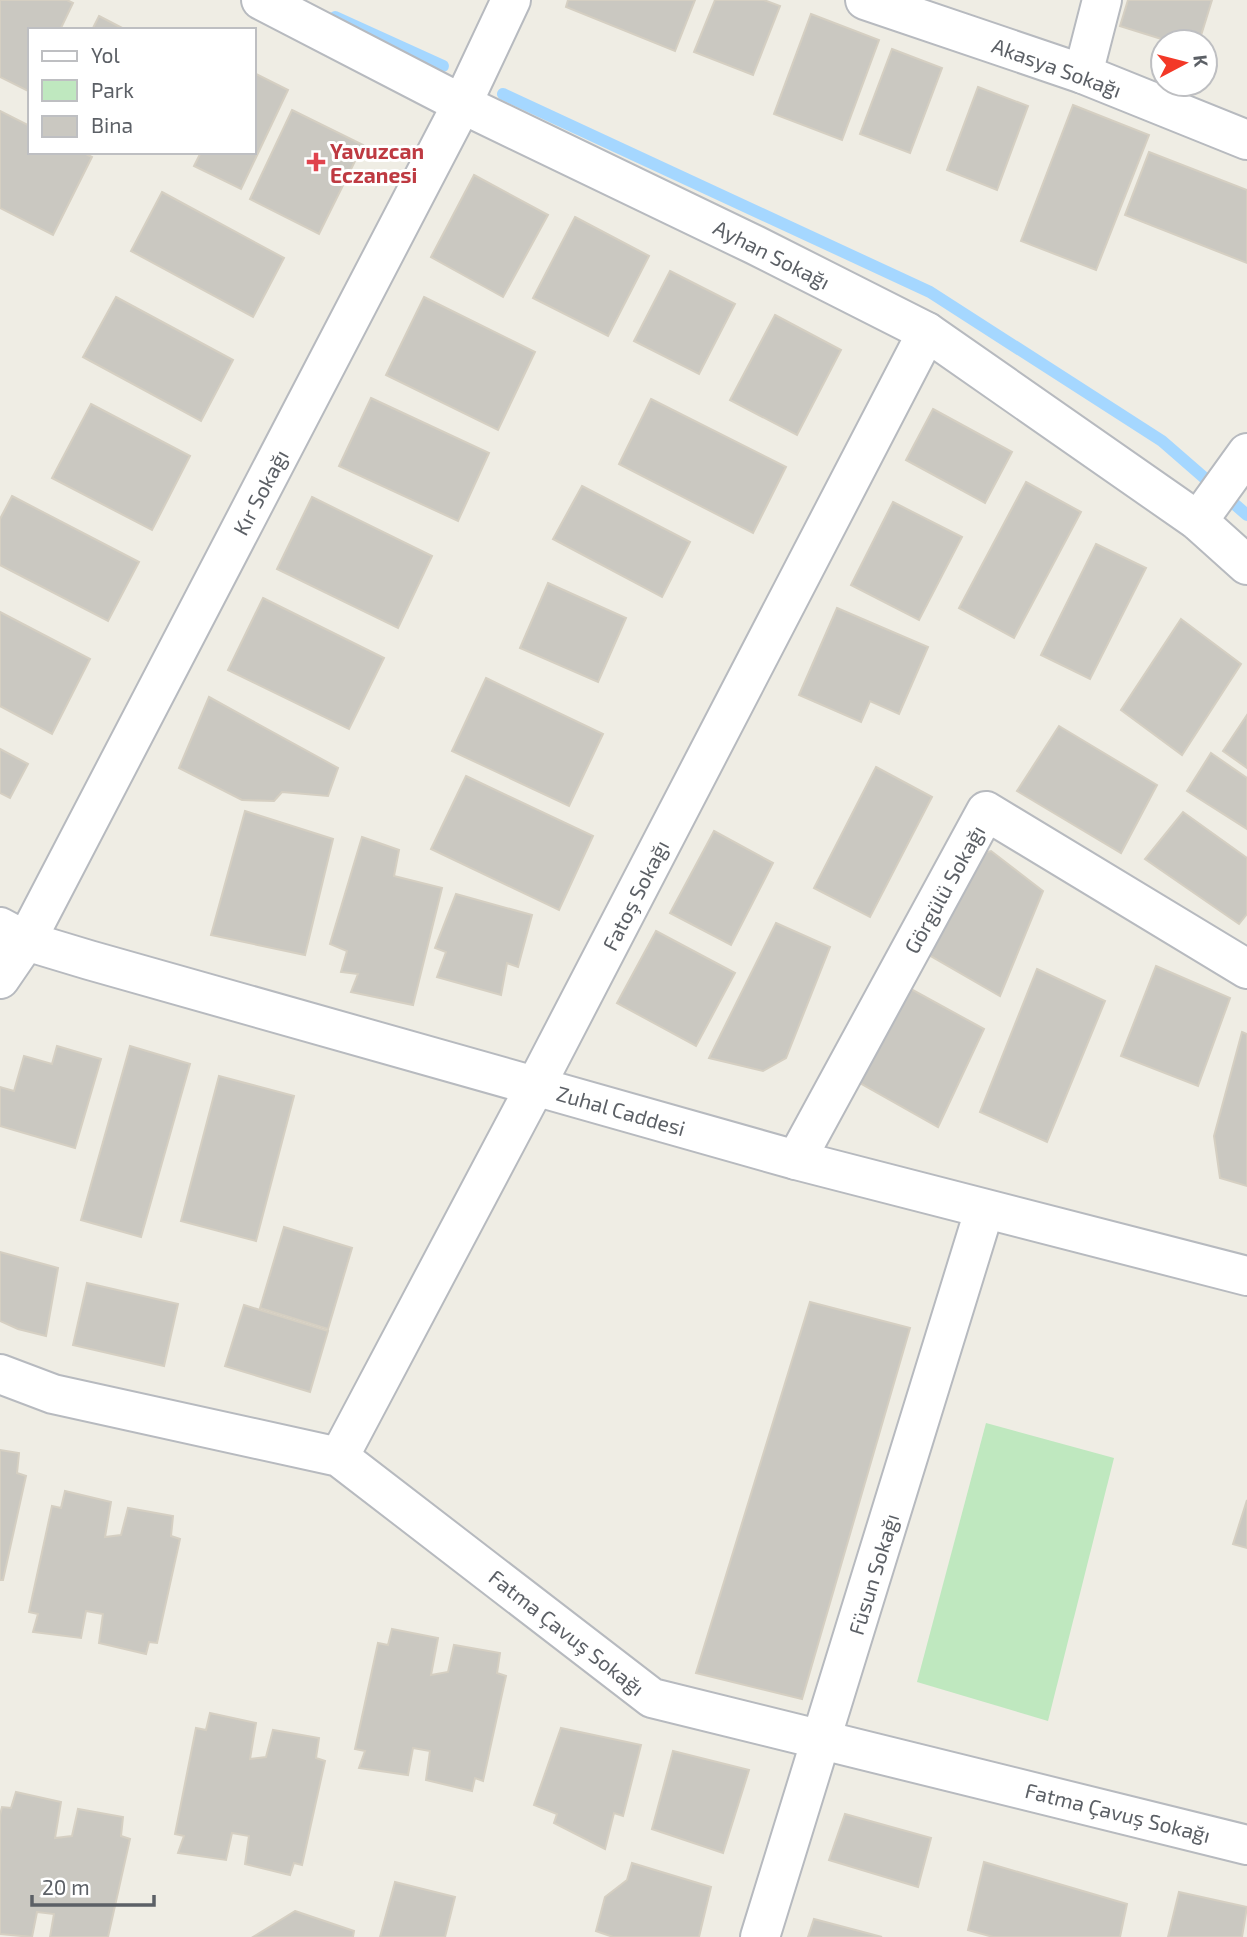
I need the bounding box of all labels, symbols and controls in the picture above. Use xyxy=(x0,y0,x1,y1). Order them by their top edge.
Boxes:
legend xyxy=(28,28,256,154)
north arrow xyxy=(1149,28,1219,98)
street label: Akasya Sokağı xyxy=(989,32,1125,102)
text: Yol xyxy=(91,42,120,67)
text: K xyxy=(1189,53,1214,68)
text: Park xyxy=(91,77,134,102)
text: Bina xyxy=(91,112,133,137)
place label: Yavuzcan Eczanesi xyxy=(330,138,424,187)
marker: Yavuzcan Eczanesi xyxy=(308,154,324,170)
street label: Ayhan Sokağı xyxy=(710,214,834,294)
street label: Kır Sokağı xyxy=(227,445,293,539)
street label: Görgülü Sokağı xyxy=(898,820,990,958)
street label: Fatoş Sokağı xyxy=(597,836,675,955)
street label: Zuhal Caddesi xyxy=(554,1080,688,1140)
street label: Füsun Sokağı xyxy=(843,1510,903,1638)
street label: Fatma Çavuş Sokağı xyxy=(483,1564,649,1702)
street label: Fatma Çavuş Sokağı xyxy=(1022,1777,1213,1849)
scale bar xyxy=(32,1864,154,1908)
text: 20 m xyxy=(42,1874,90,1899)

